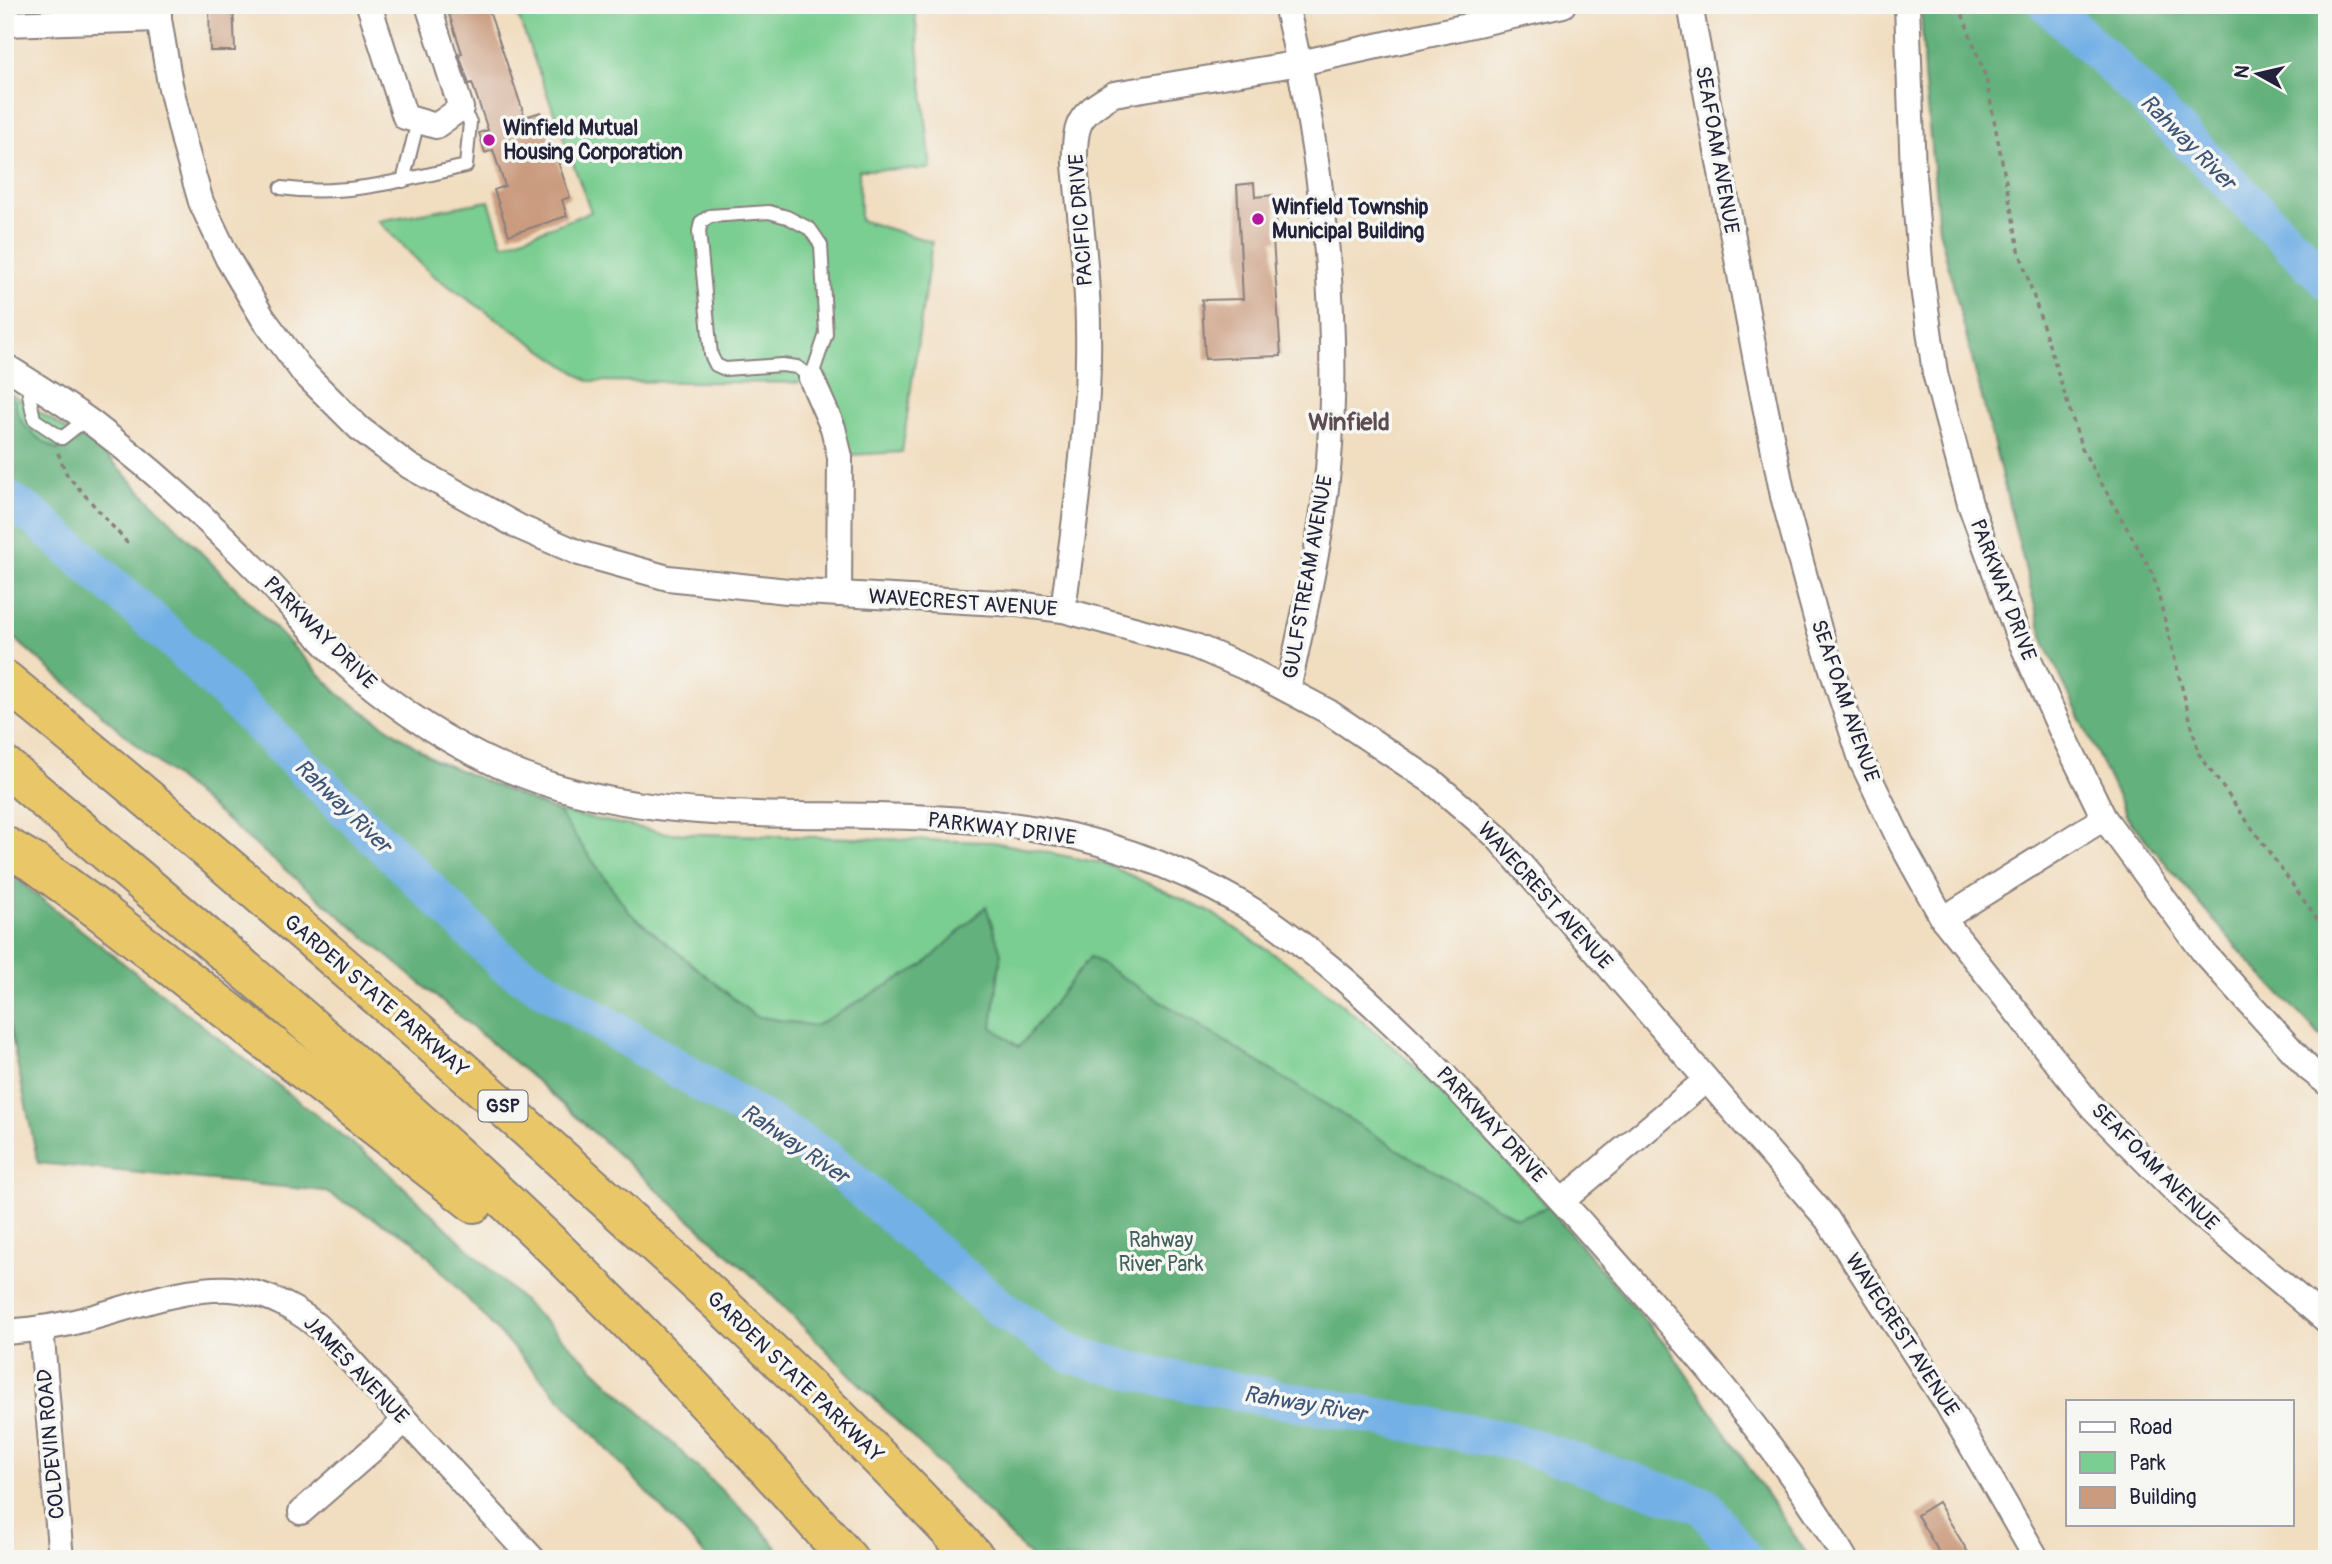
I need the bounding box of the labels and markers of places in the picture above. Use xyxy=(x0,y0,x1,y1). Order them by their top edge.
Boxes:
place label: Winfield Mutual Housing Corporation xyxy=(503,115,683,166)
marker: Winfield Mutual Housing Corporation xyxy=(481,132,497,148)
place label: Winfield Township Municipal Building xyxy=(1272,194,1428,245)
marker: Winfield Township Municipal Building xyxy=(1250,211,1266,227)

